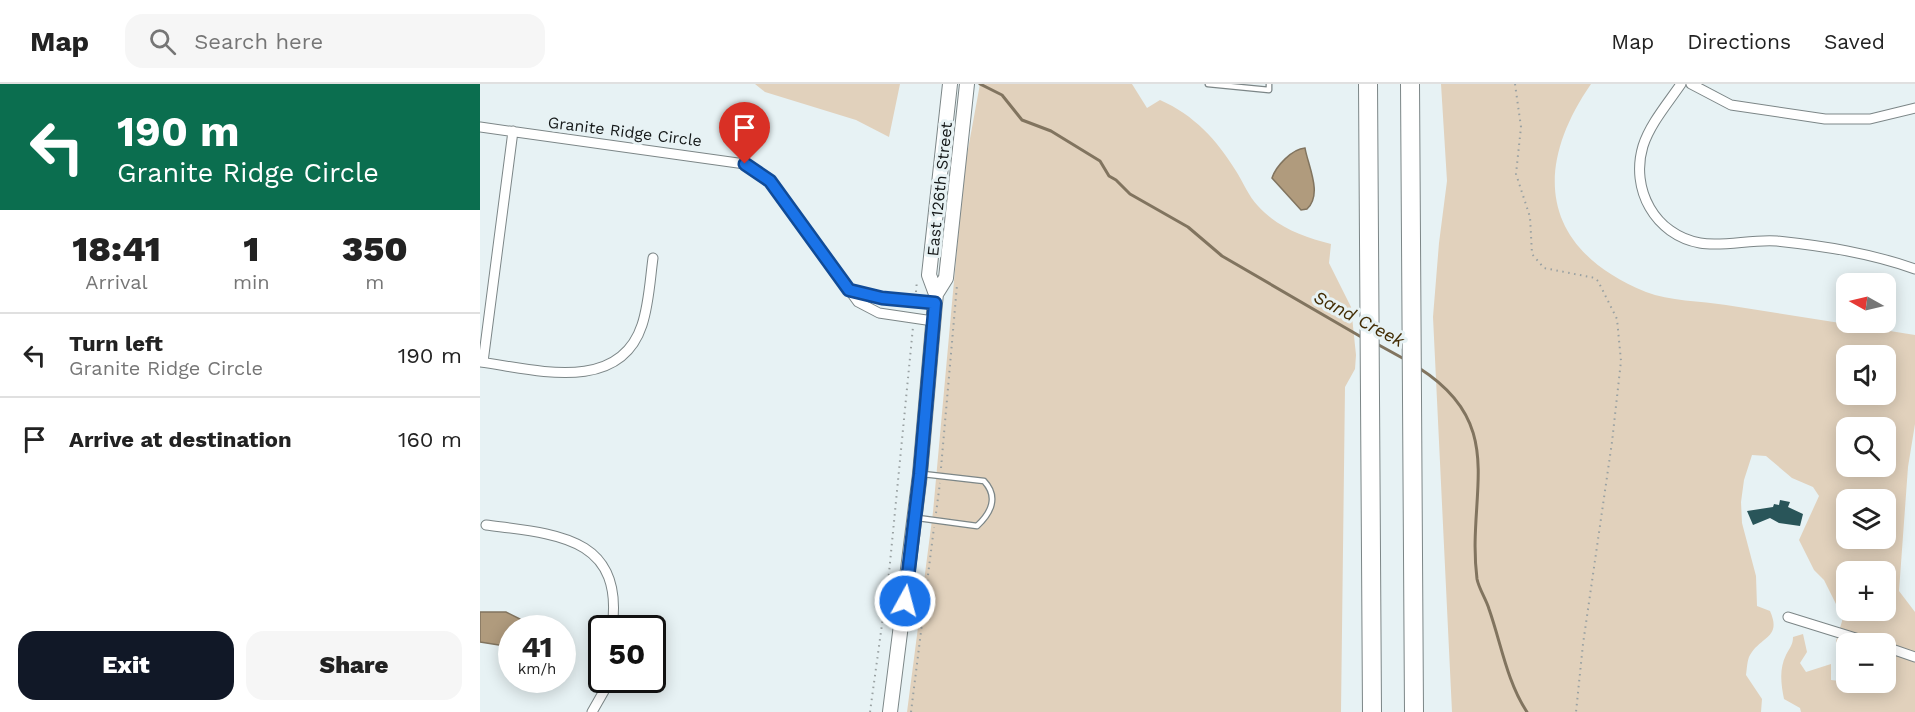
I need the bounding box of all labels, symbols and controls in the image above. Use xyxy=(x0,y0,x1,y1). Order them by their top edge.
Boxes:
search box xyxy=(125,14,545,68)
text: Map xyxy=(30,25,89,58)
icon: search xyxy=(146,25,179,58)
text: Search here xyxy=(194,29,323,54)
text: Map xyxy=(1611,29,1654,54)
text: Directions xyxy=(1687,29,1791,54)
text: Saved xyxy=(1824,29,1885,54)
pin xyxy=(719,102,770,164)
text: 190 m xyxy=(117,107,240,156)
icon: left xyxy=(18,108,96,186)
icon: arrive xyxy=(728,111,761,144)
street label: Granite Ridge Circle xyxy=(547,113,703,150)
street label: East 126th Street xyxy=(923,121,956,257)
text: Granite Ridge Circle xyxy=(117,157,379,189)
text: 18:41 xyxy=(72,228,161,270)
text: 1 xyxy=(243,228,259,270)
text: 350 xyxy=(342,228,408,270)
text: Arrival xyxy=(85,270,148,294)
text: min xyxy=(233,270,270,294)
text: m xyxy=(365,270,384,294)
north arrow xyxy=(1836,273,1896,333)
map controls xyxy=(1836,273,1896,693)
water label: Sand Creek xyxy=(1310,286,1409,352)
text: Turn left xyxy=(69,331,163,356)
icon: left xyxy=(18,339,51,372)
text: 190 m xyxy=(398,343,462,368)
button: sound xyxy=(1836,345,1896,405)
text: Granite Ridge Circle xyxy=(69,356,263,380)
button: search xyxy=(1836,417,1896,477)
icon: arrive xyxy=(18,423,51,456)
text: Arrive at destination xyxy=(69,427,292,452)
text: 160 m xyxy=(398,427,462,452)
button: layers xyxy=(1836,489,1896,549)
button: + xyxy=(1836,561,1896,621)
position arrow xyxy=(873,569,937,633)
speed limit sign: 50 xyxy=(588,615,666,693)
text: 41 xyxy=(521,629,553,664)
button: Exit xyxy=(18,631,234,700)
button: Share xyxy=(246,631,462,700)
button: − xyxy=(1836,633,1896,693)
text: km/h xyxy=(518,660,556,678)

